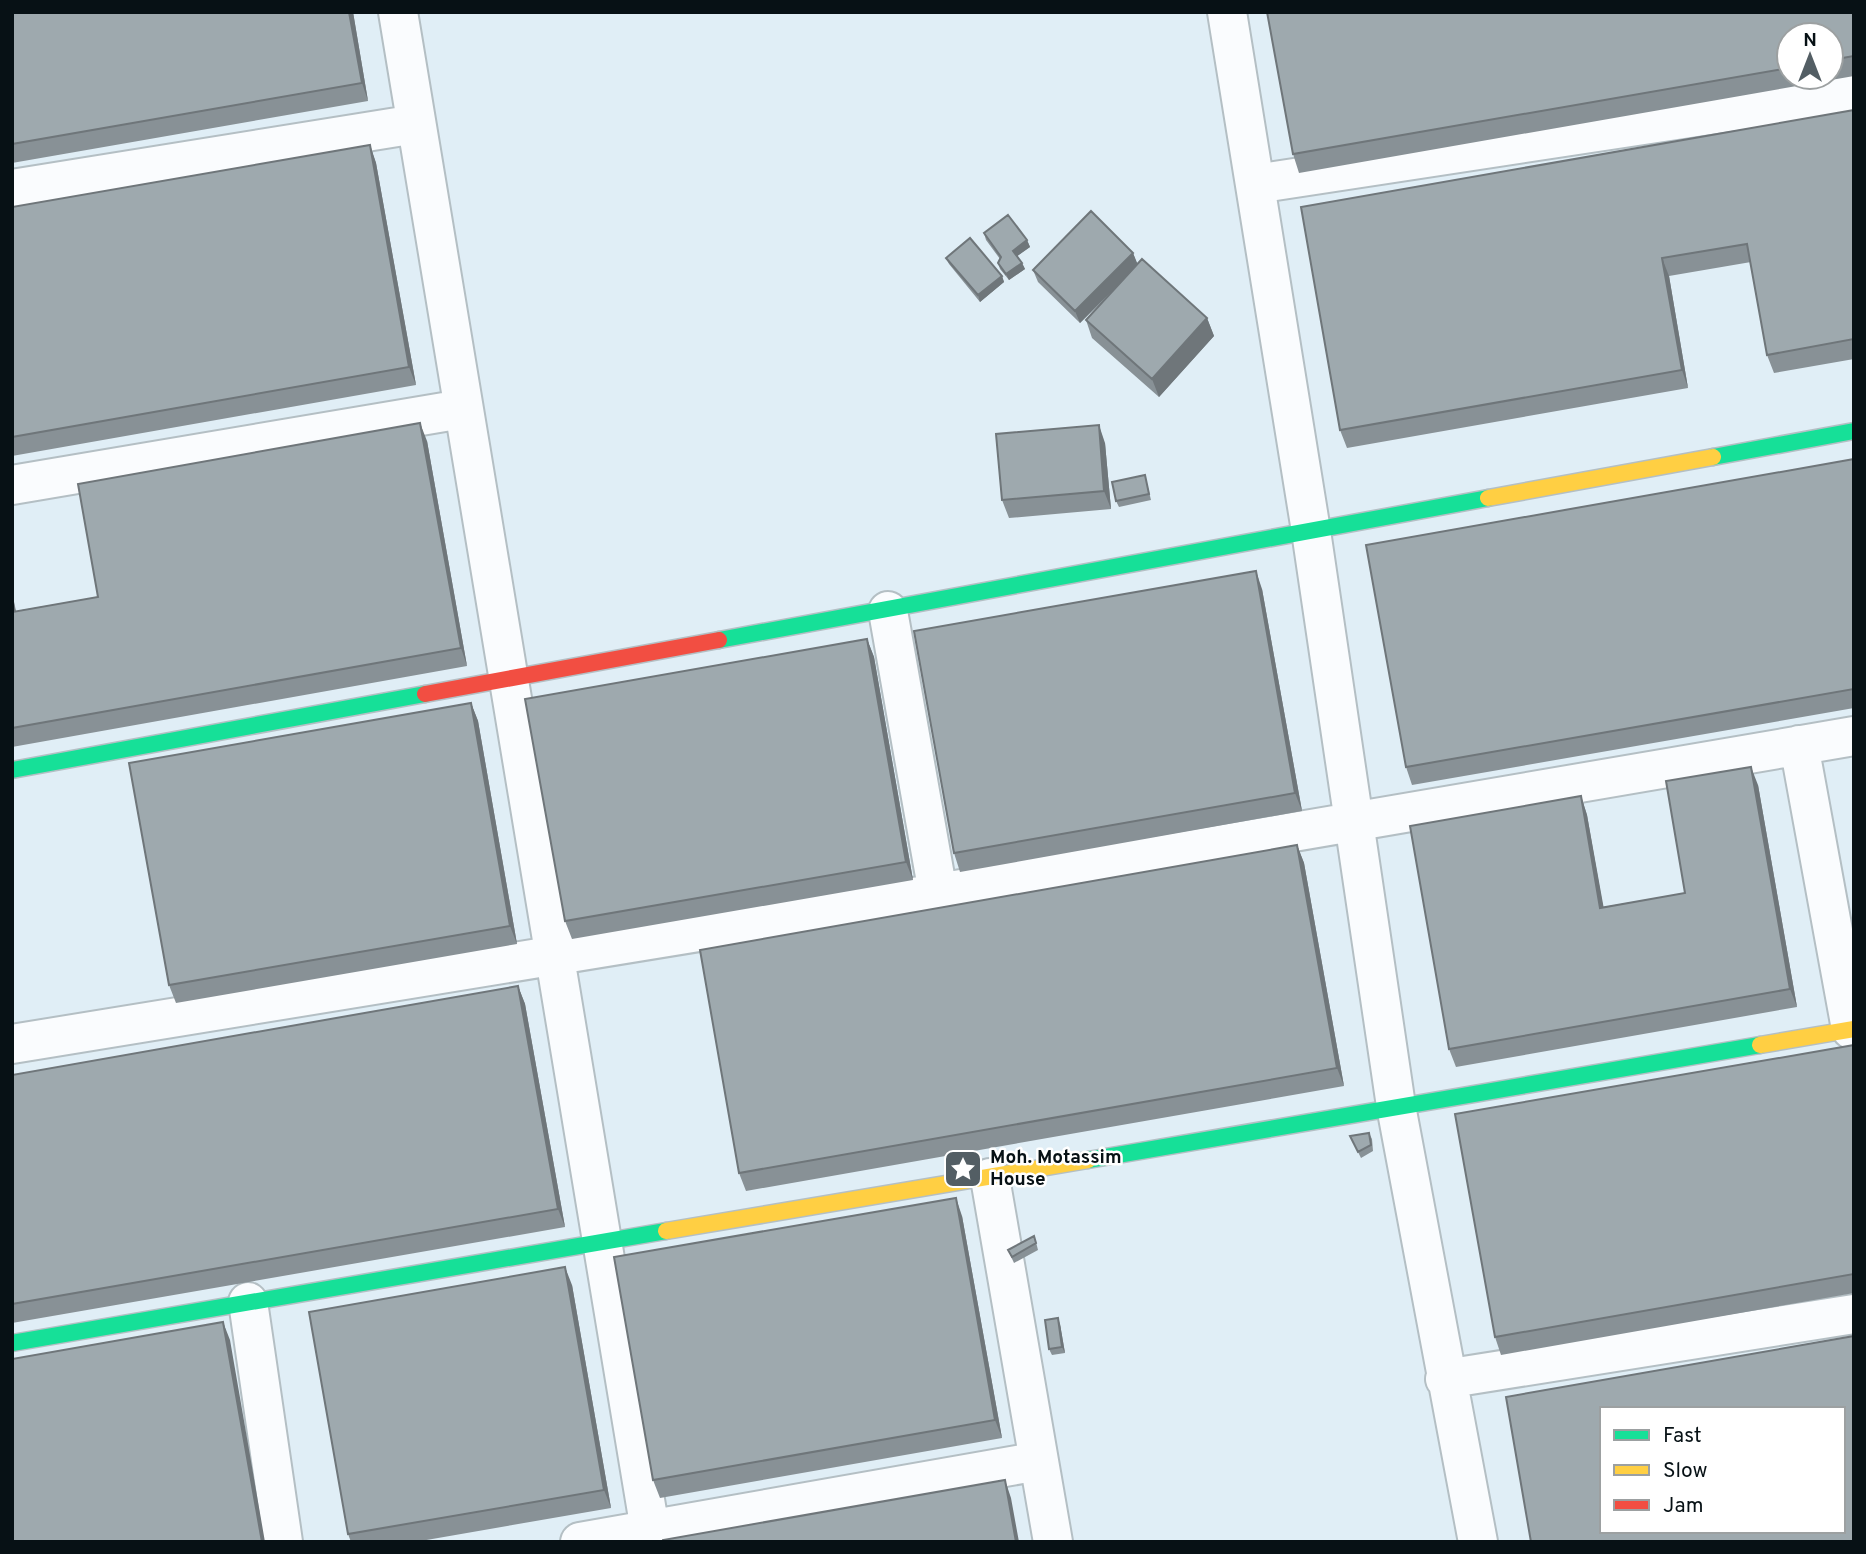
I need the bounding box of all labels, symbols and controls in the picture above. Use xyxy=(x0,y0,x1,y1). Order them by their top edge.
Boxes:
north arrow xyxy=(1775,21,1845,91)
text: N xyxy=(1803,29,1817,53)
place label: Moh. Motassim House xyxy=(990,1146,1122,1192)
place icon: Moh. Motassim House xyxy=(942,1148,984,1190)
legend xyxy=(1600,1407,1845,1533)
text: Fast xyxy=(1663,1423,1702,1450)
text: Slow xyxy=(1663,1458,1708,1485)
text: Jam xyxy=(1663,1493,1704,1520)

